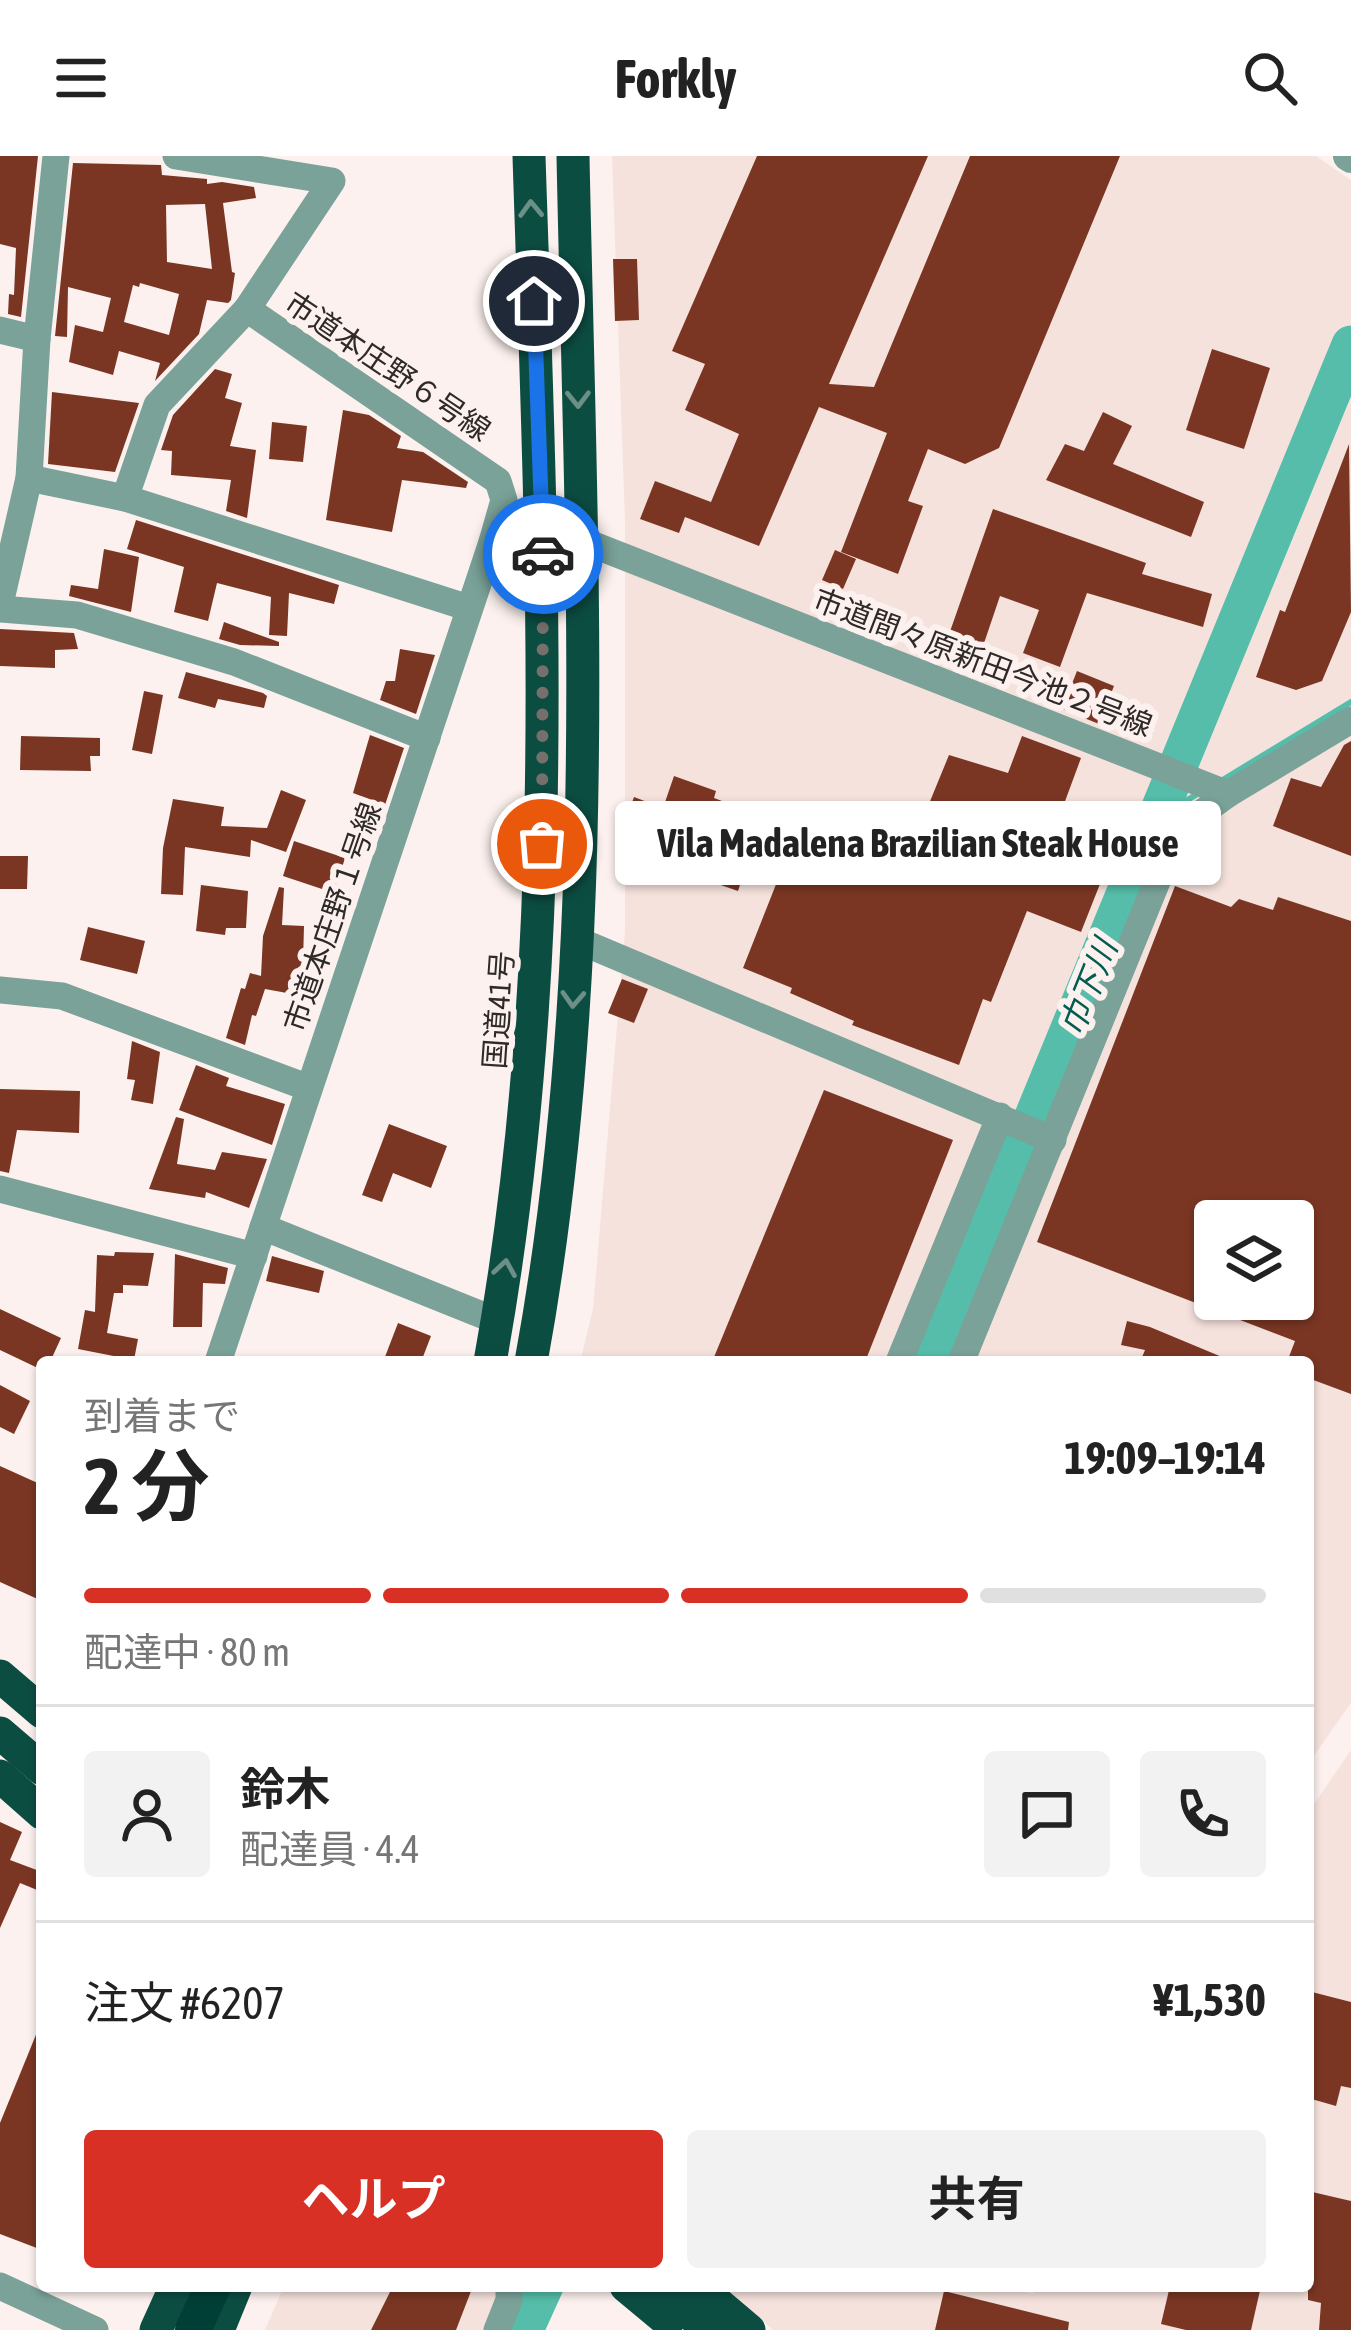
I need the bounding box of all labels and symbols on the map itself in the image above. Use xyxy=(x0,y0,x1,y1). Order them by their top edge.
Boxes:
one-way arrow xyxy=(518,199,544,218)
pin xyxy=(483,250,585,352)
street label: 市道本庄野６号線 xyxy=(279,285,497,447)
one-way arrow xyxy=(564,390,590,409)
courier xyxy=(483,494,603,614)
street label: 市道間々原新田今池２号線 xyxy=(809,582,1157,742)
pin xyxy=(491,793,593,895)
street label: 市道本庄野１号線 xyxy=(277,798,387,1036)
callout: Vila Madalena Brazilian Steak House xyxy=(614,802,1220,886)
water label: 巾下川 xyxy=(1052,931,1125,1040)
street label: 国道41号 xyxy=(477,950,519,1070)
one-way arrow xyxy=(561,990,587,1009)
one-way arrow xyxy=(492,1258,517,1278)

